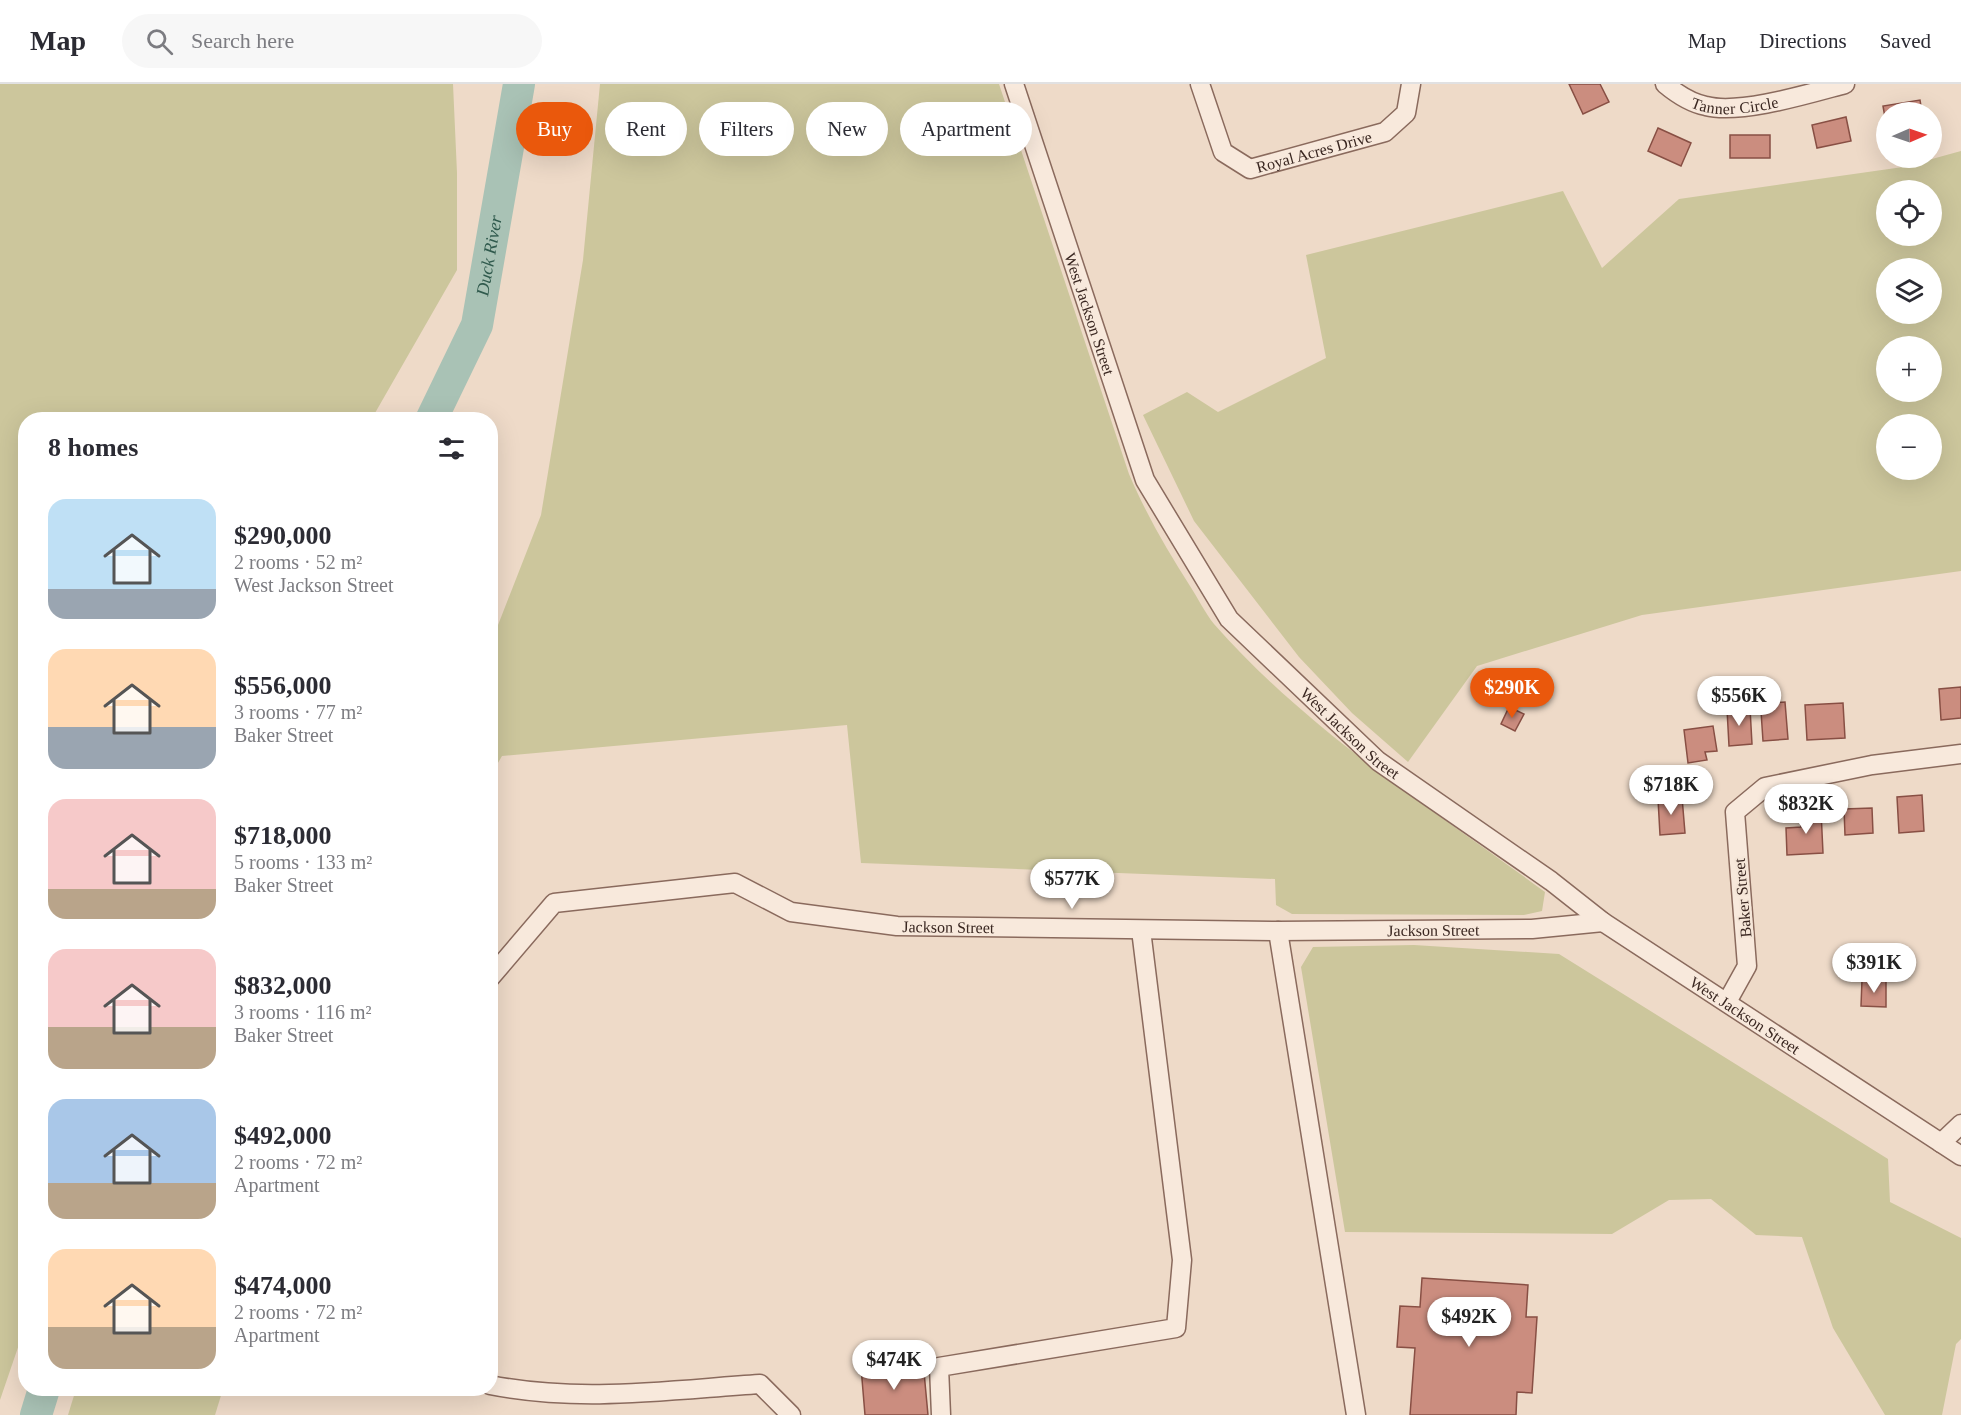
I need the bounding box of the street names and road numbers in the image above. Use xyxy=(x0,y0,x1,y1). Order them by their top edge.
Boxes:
street label: Tanner Circle xyxy=(1689,93,1780,117)
street label: Royal Acres Drive xyxy=(1254,128,1374,176)
street label: West Jackson Street xyxy=(1061,251,1118,378)
street label: West Jackson Street xyxy=(1297,684,1403,783)
street label: Baker Street xyxy=(1731,857,1754,938)
street label: Jackson Street xyxy=(902,918,995,936)
street label: Jackson Street xyxy=(1387,921,1480,939)
street label: West Jackson Street xyxy=(1687,973,1803,1058)

